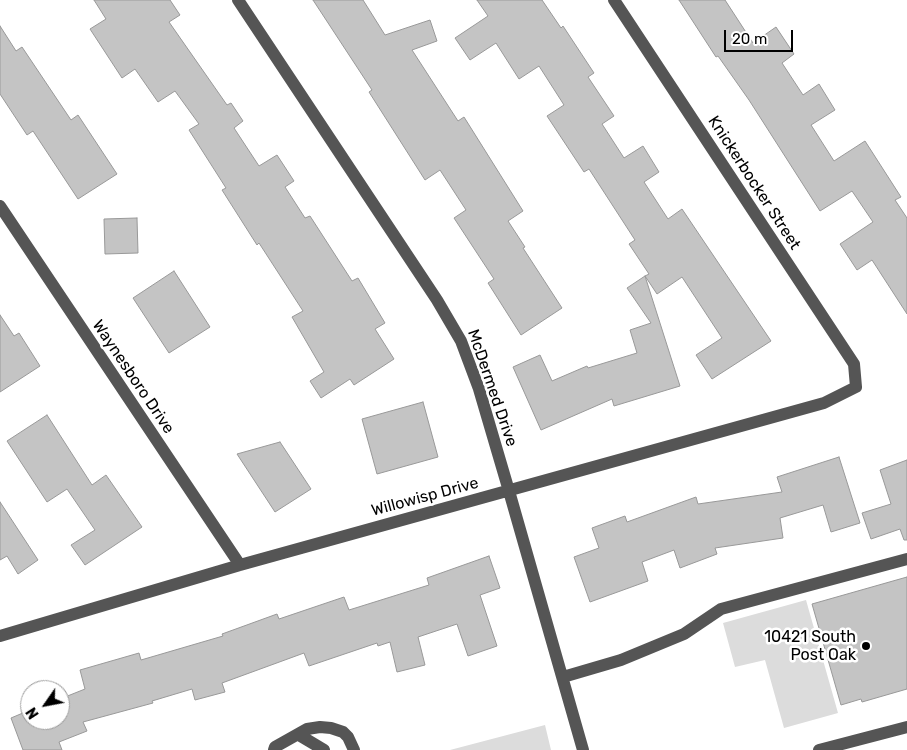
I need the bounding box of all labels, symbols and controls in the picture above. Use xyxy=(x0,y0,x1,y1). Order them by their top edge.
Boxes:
scale bar xyxy=(727,20,796,52)
text: 20 m xyxy=(732,30,767,48)
street label: Knickerbocker Street xyxy=(704,113,804,253)
street label: Waynesboro Drive xyxy=(88,317,178,437)
street label: McDermed Drive xyxy=(463,327,521,449)
street label: Willowisp Drive xyxy=(369,473,481,521)
place label: 10421 South Post Oak xyxy=(764,627,856,665)
marker: 10421 South Post Oak xyxy=(860,640,872,652)
north arrow xyxy=(20,680,70,730)
text: N xyxy=(23,704,43,722)

